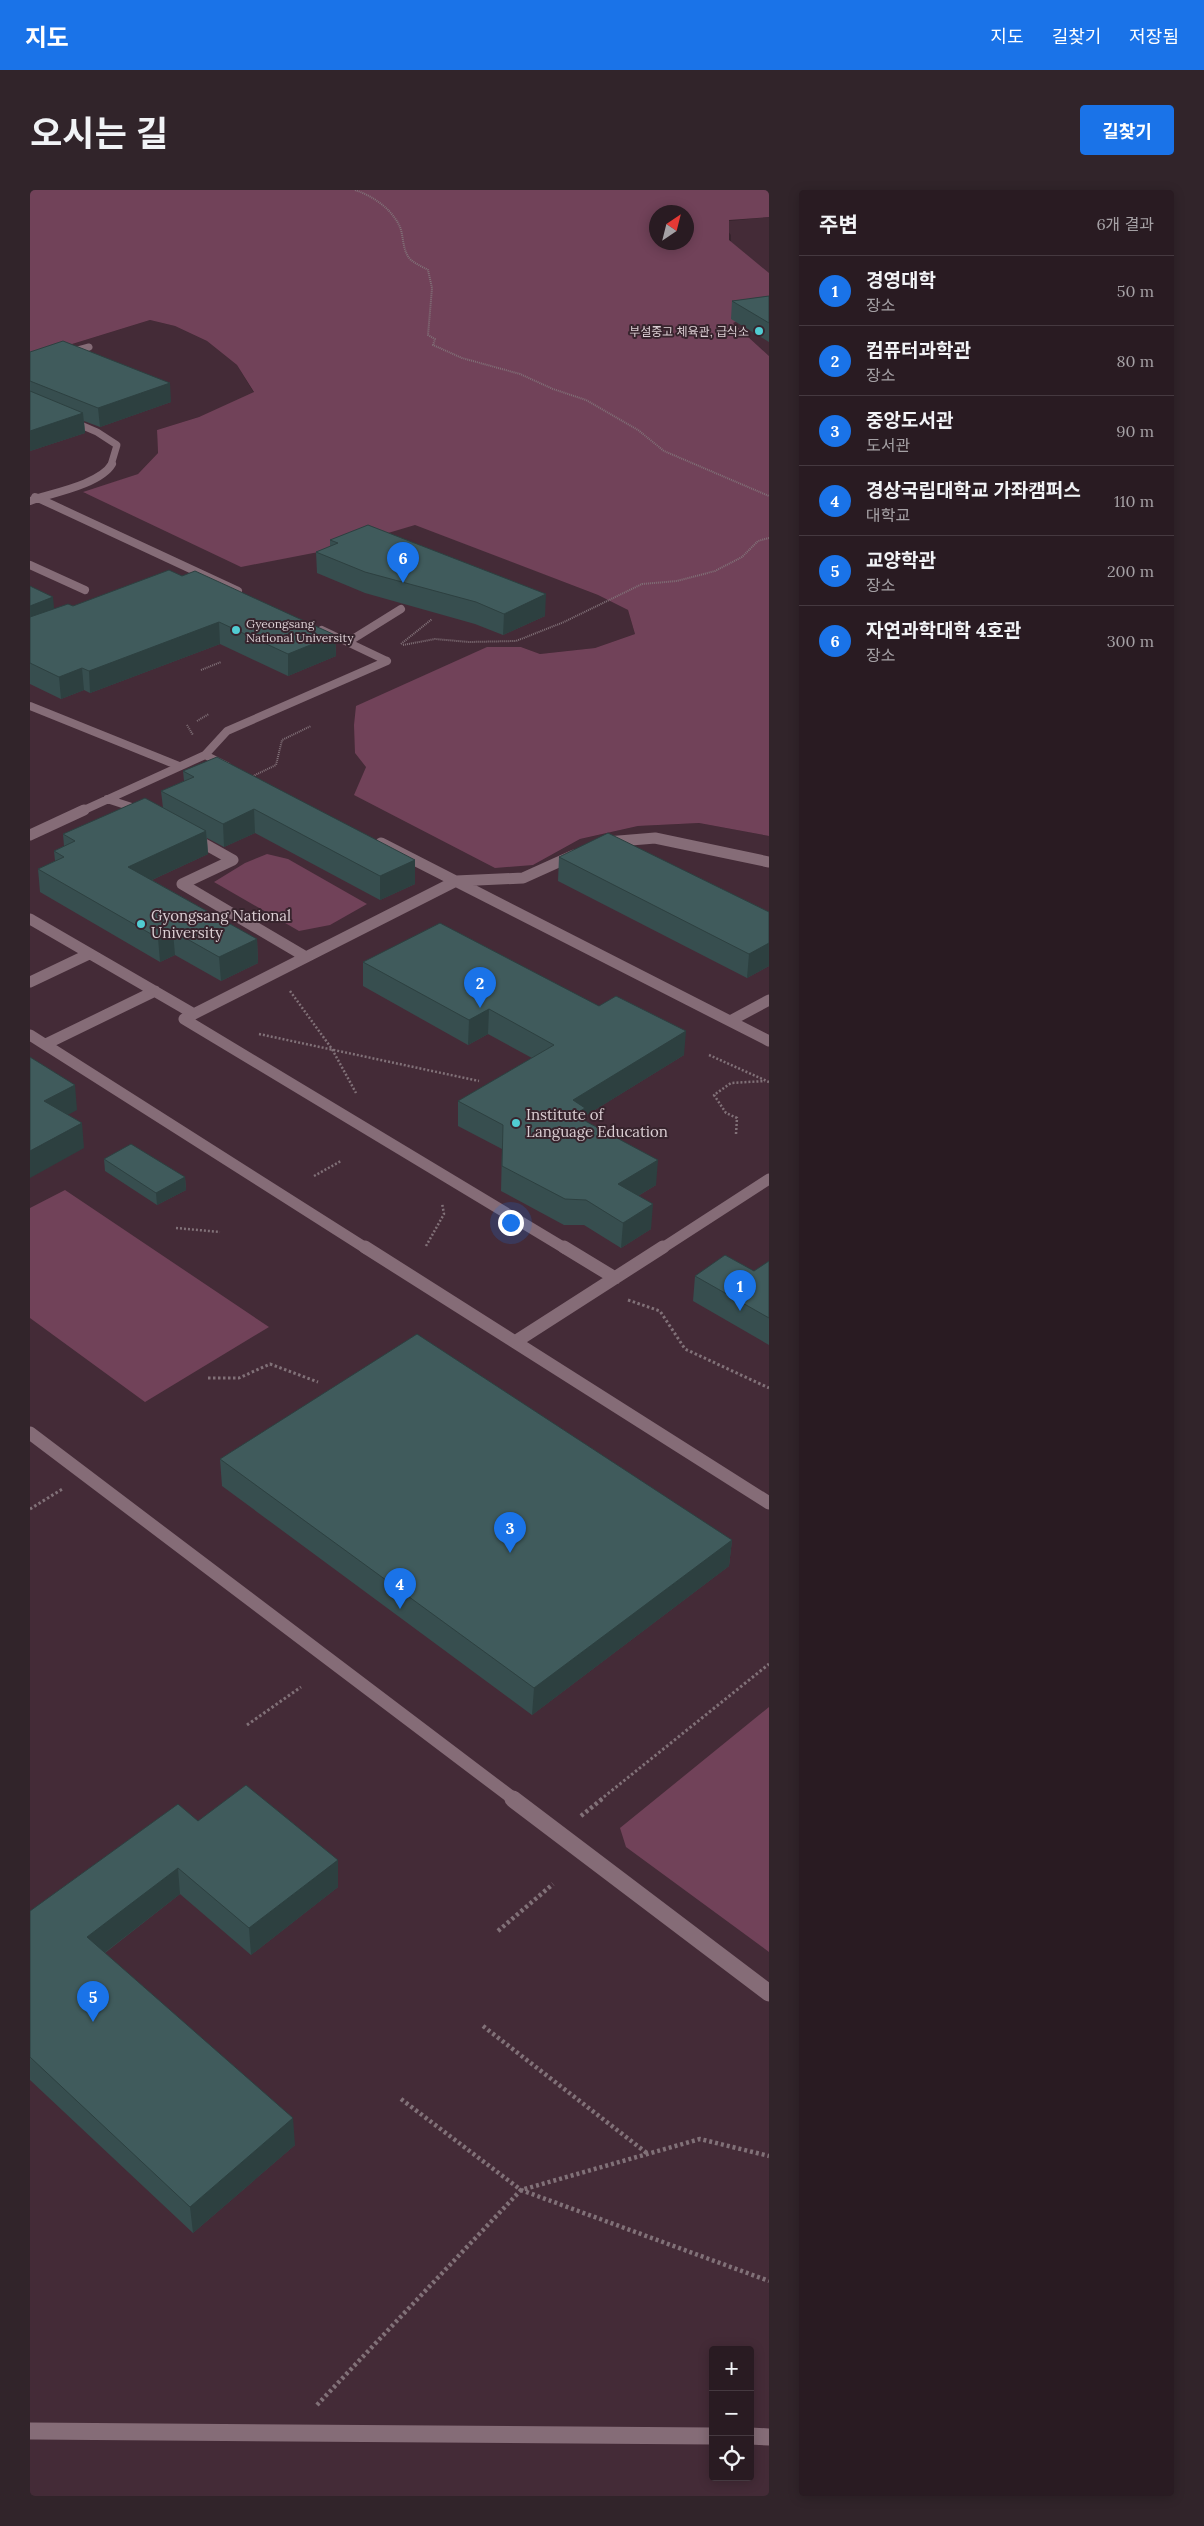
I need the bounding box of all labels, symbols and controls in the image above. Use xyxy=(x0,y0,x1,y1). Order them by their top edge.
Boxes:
text: 지도 xyxy=(25,22,69,53)
text: 지도 xyxy=(991,25,1024,48)
text: 길찾기 xyxy=(1052,25,1101,48)
text: 저장됨 xyxy=(1129,25,1179,48)
button: 길찾기 xyxy=(1080,105,1174,155)
text: 오시는 길 xyxy=(30,111,168,156)
north arrow xyxy=(649,205,694,250)
text: 주변 xyxy=(819,211,858,238)
text: 6개 결과 xyxy=(1096,214,1154,234)
text: 경영대학 xyxy=(866,268,936,292)
text: 1 xyxy=(832,281,838,301)
text: 50 m xyxy=(1117,281,1154,301)
text: 장소 xyxy=(866,295,895,315)
place label: 부설중고 체육관, 급식소 xyxy=(629,324,749,339)
marker: 부설중고 체육관, 급식소 xyxy=(753,325,765,337)
text: 컴퓨터과학관 xyxy=(866,338,971,362)
text: 2 xyxy=(831,351,839,371)
text: 80 m xyxy=(1117,351,1154,371)
text: 장소 xyxy=(866,365,895,385)
text: 중앙도서관 xyxy=(866,408,953,432)
text: 3 xyxy=(831,421,839,441)
text: 90 m xyxy=(1116,421,1154,441)
text: 도서관 xyxy=(866,435,910,455)
text: 경상국립대학교 가좌캠퍼스 xyxy=(866,478,1081,502)
text: 4 xyxy=(831,491,839,511)
text: 110 m xyxy=(1114,491,1154,511)
text: 대학교 xyxy=(866,505,910,525)
pin: 6 xyxy=(387,542,419,583)
text: 교양학관 xyxy=(866,548,936,572)
text: 5 xyxy=(831,561,839,581)
text: 200 m xyxy=(1107,561,1154,581)
text: 장소 xyxy=(866,575,895,595)
place label: Gyeongsang National University xyxy=(246,616,354,645)
text: 자연과학대학 4호관 xyxy=(866,618,1021,642)
marker: Gyeongsang National University xyxy=(230,624,242,636)
text: 6 xyxy=(830,631,840,651)
text: 300 m xyxy=(1107,631,1154,651)
text: 장소 xyxy=(866,645,895,665)
place label: Gyongsang National University xyxy=(151,906,291,942)
marker: Gyongsang National University xyxy=(135,918,147,930)
pin: 2 xyxy=(464,967,496,1008)
place label: Institute of Language Education xyxy=(526,1105,668,1141)
marker: Institute of Language Education xyxy=(510,1117,522,1129)
your location xyxy=(498,1210,524,1236)
pin: 1 xyxy=(724,1270,756,1311)
pin: 3 xyxy=(494,1512,526,1553)
pin: 4 xyxy=(384,1568,416,1609)
pin: 5 xyxy=(77,1981,109,2022)
map controls xyxy=(709,2346,754,2481)
button: + xyxy=(709,2346,754,2391)
button: − xyxy=(709,2391,754,2436)
button: locate xyxy=(709,2436,754,2481)

